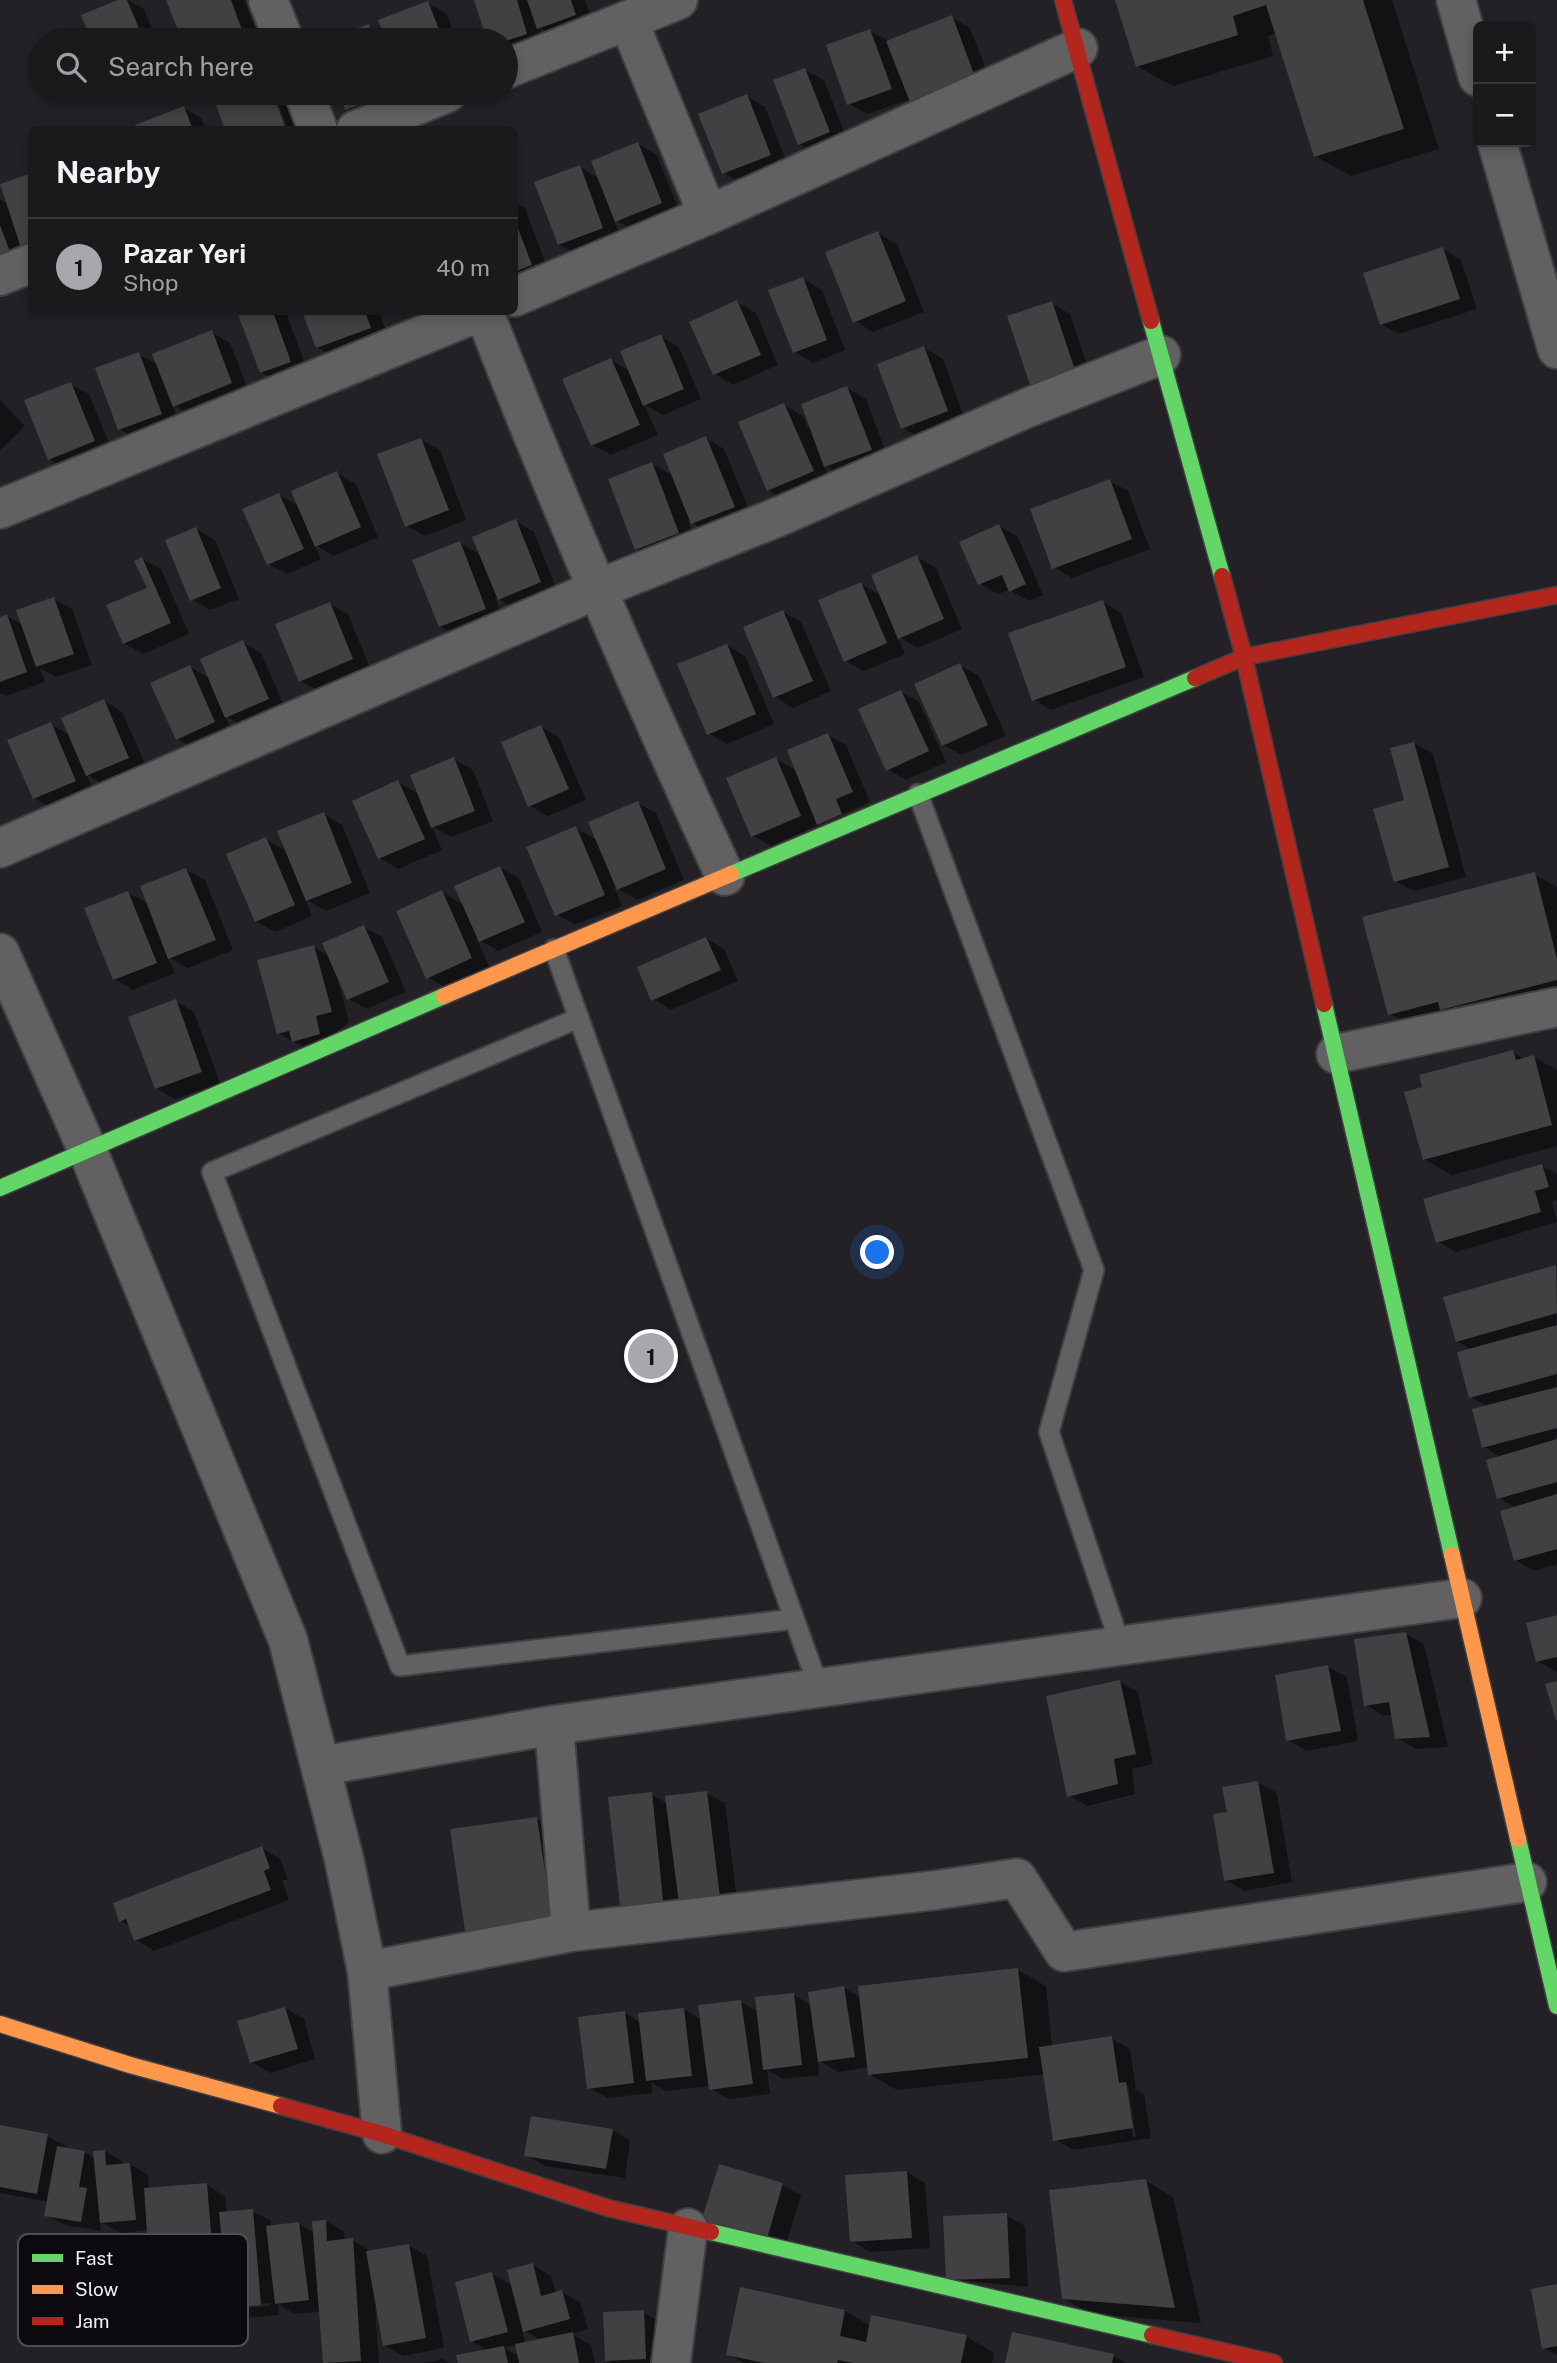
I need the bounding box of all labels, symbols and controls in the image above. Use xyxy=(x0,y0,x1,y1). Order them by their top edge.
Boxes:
map controls xyxy=(1473,21,1536,147)
button: + xyxy=(1473,21,1536,84)
search box xyxy=(28,28,518,105)
icon: search xyxy=(52,48,90,86)
text: Search here xyxy=(108,51,254,82)
button: − xyxy=(1473,84,1536,147)
text: Nearby xyxy=(56,154,160,190)
text: Pazar Yeri xyxy=(123,238,246,269)
text: 1 xyxy=(74,254,84,281)
text: 40 m xyxy=(436,254,490,281)
text: Shop xyxy=(123,269,178,296)
your location xyxy=(860,1235,894,1269)
pin: 1 xyxy=(628,1330,674,1382)
legend xyxy=(18,2234,248,2346)
text: Fast xyxy=(75,2247,113,2269)
text: Slow xyxy=(75,2278,119,2300)
text: Jam xyxy=(75,2310,109,2332)

